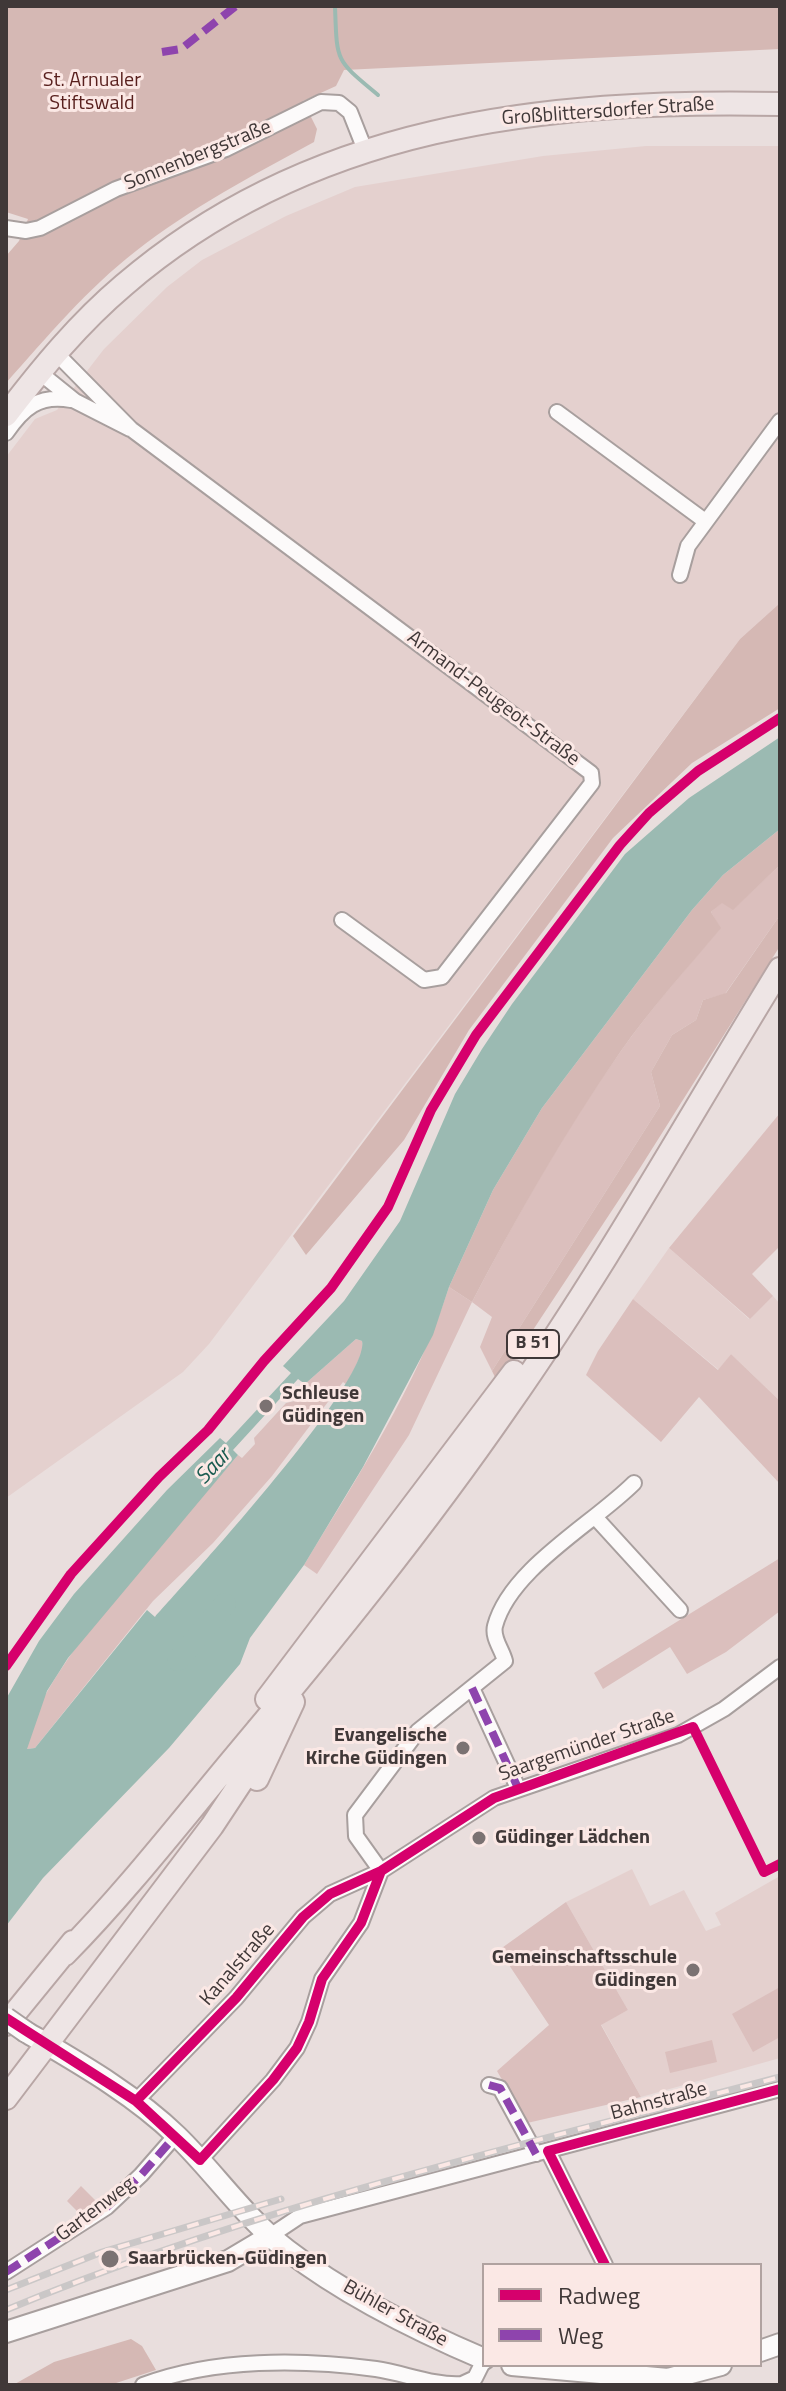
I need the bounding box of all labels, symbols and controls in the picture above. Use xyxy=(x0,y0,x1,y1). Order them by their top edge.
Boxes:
park label: St. Arnualer Stiftswald xyxy=(43,69,141,116)
street label: Großblittersdorfer Straße xyxy=(501,93,715,131)
street label: Sonnenbergstraße xyxy=(121,116,275,196)
street label: Armand-Peugeot-Straße xyxy=(402,626,584,772)
road number: B 51 xyxy=(507,1330,559,1358)
place label: Schleuse Güdingen xyxy=(282,1382,364,1429)
marker: Schleuse Güdingen xyxy=(257,1397,275,1415)
water label: Saar xyxy=(191,1443,237,1491)
street label: Saargemünder Straße xyxy=(496,1705,678,1787)
place label: Evangelische Kirche Güdingen xyxy=(306,1724,447,1771)
marker: Evangelische Kirche Güdingen xyxy=(454,1739,472,1757)
place label: Güdinger Lädchen xyxy=(495,1826,650,1850)
marker: Güdinger Lädchen xyxy=(470,1829,488,1847)
street label: Kanalstraße xyxy=(196,1919,280,2011)
place label: Gemeinschaftsschule Güdingen xyxy=(492,1946,677,1993)
marker: Gemeinschaftsschule Güdingen xyxy=(684,1961,702,1979)
street label: Bahnstraße xyxy=(608,2078,710,2126)
street label: Gartenweg xyxy=(52,2173,140,2247)
place label: Saarbrücken-Güdingen xyxy=(128,2247,327,2271)
marker: Saarbrücken-Güdingen xyxy=(99,2248,121,2270)
legend xyxy=(482,2263,762,2367)
street label: Bühler Straße xyxy=(338,2275,452,2353)
text: Radweg xyxy=(558,2277,640,2313)
text: Weg xyxy=(558,2317,603,2353)

